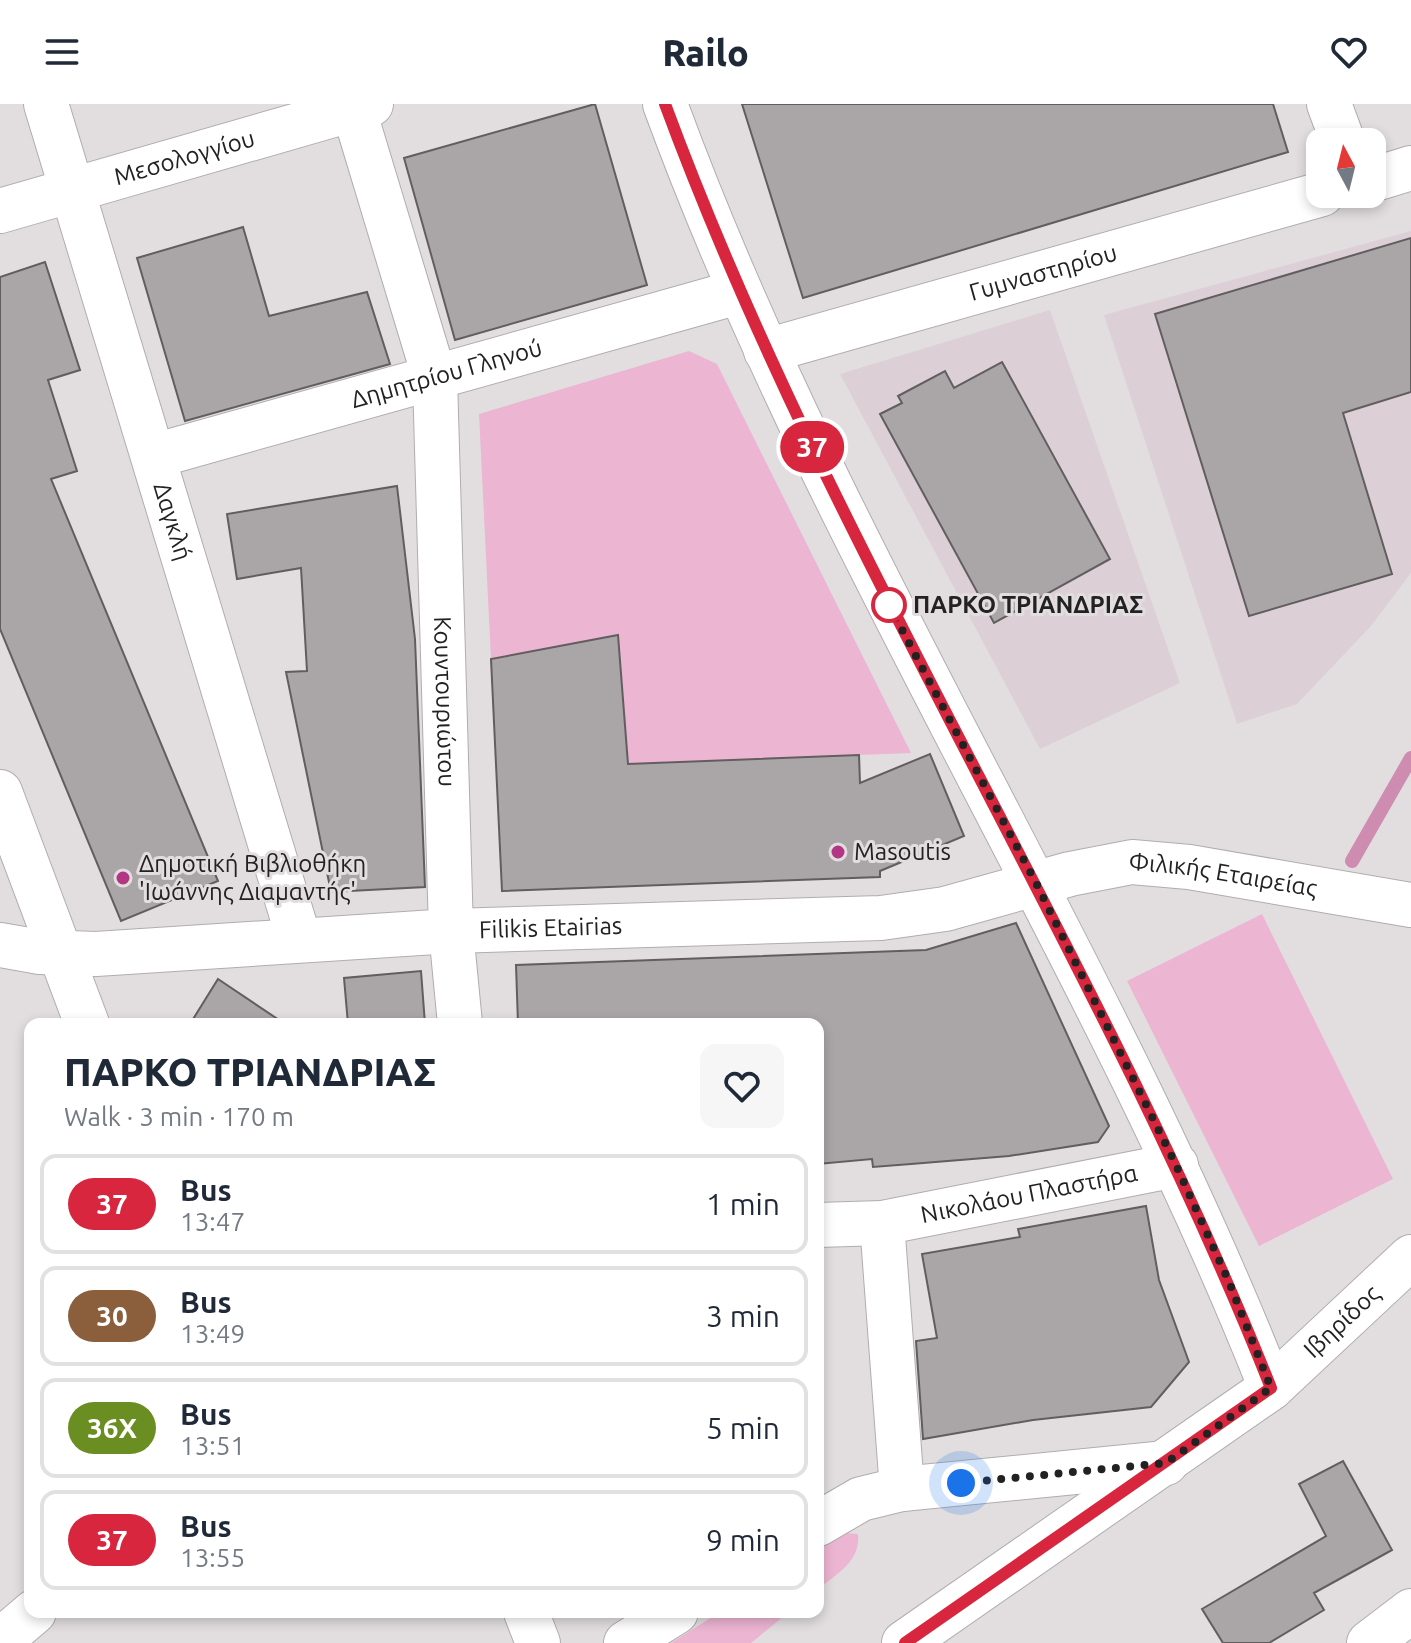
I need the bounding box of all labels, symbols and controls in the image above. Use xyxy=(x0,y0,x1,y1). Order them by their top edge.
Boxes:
icon: menu xyxy=(40,30,84,74)
icon: heart xyxy=(1327,30,1371,74)
text: Railo xyxy=(662,32,749,73)
street label: Μεσολογγίου xyxy=(111,124,258,190)
north arrow xyxy=(1306,128,1386,208)
map controls xyxy=(1306,128,1386,208)
street label: Γυμναστηρίου xyxy=(966,239,1120,306)
street label: Δημητρίου Γληνού xyxy=(348,334,545,413)
line badge: 37 xyxy=(776,421,848,473)
text: 37 xyxy=(796,431,828,462)
street label: Δαγκλή xyxy=(148,479,197,563)
marker: ΠΑΡΚΟ ΤΡΙΑΝΔΡΙΑΣ xyxy=(872,588,906,622)
place label: ΠΑΡΚΟ ΤΡΙΑΝΔΡΙΑΣ xyxy=(913,591,1143,618)
street label: Κουντουριώτου xyxy=(429,616,461,787)
place label: Masoutis xyxy=(854,838,951,865)
marker: Masoutis xyxy=(829,843,847,861)
street label: Φιλικής Εταιρείας xyxy=(1128,848,1319,902)
place label: Δημοτική Βιβλιοθήκη 'Ιωάννης Διαμαντής' xyxy=(139,850,366,905)
marker: Δημοτική Βιβλιοθήκη 'Ιωάννης Διαμαντής' xyxy=(114,869,132,887)
street label: Filikis Etairias xyxy=(479,912,623,943)
button: heart xyxy=(700,1044,784,1128)
text: ΠΑΡΚΟ ΤΡΙΑΝΔΡΙΑΣ xyxy=(64,1051,436,1093)
text: Walk · 3 min · 170 m xyxy=(64,1102,294,1131)
street label: Νικολάου Πλαστήρα xyxy=(918,1159,1140,1228)
text: Bus xyxy=(180,1173,232,1207)
text: 1 min xyxy=(706,1187,780,1221)
text: 37 xyxy=(96,1188,128,1219)
text: 13:47 xyxy=(180,1207,245,1236)
street label: Ιβηρίδος xyxy=(1298,1279,1385,1363)
text: Bus xyxy=(180,1285,232,1319)
text: 3 min xyxy=(706,1299,780,1333)
text: 30 xyxy=(96,1300,128,1331)
text: 13:49 xyxy=(180,1319,245,1348)
text: Bus xyxy=(180,1397,232,1431)
text: 5 min xyxy=(706,1411,780,1445)
text: 36Χ xyxy=(87,1412,137,1443)
text: 13:51 xyxy=(180,1431,245,1460)
your location xyxy=(941,1463,981,1503)
text: Bus xyxy=(180,1509,232,1543)
text: 9 min xyxy=(706,1523,780,1557)
text: 37 xyxy=(96,1524,128,1555)
text: 13:55 xyxy=(180,1543,245,1572)

